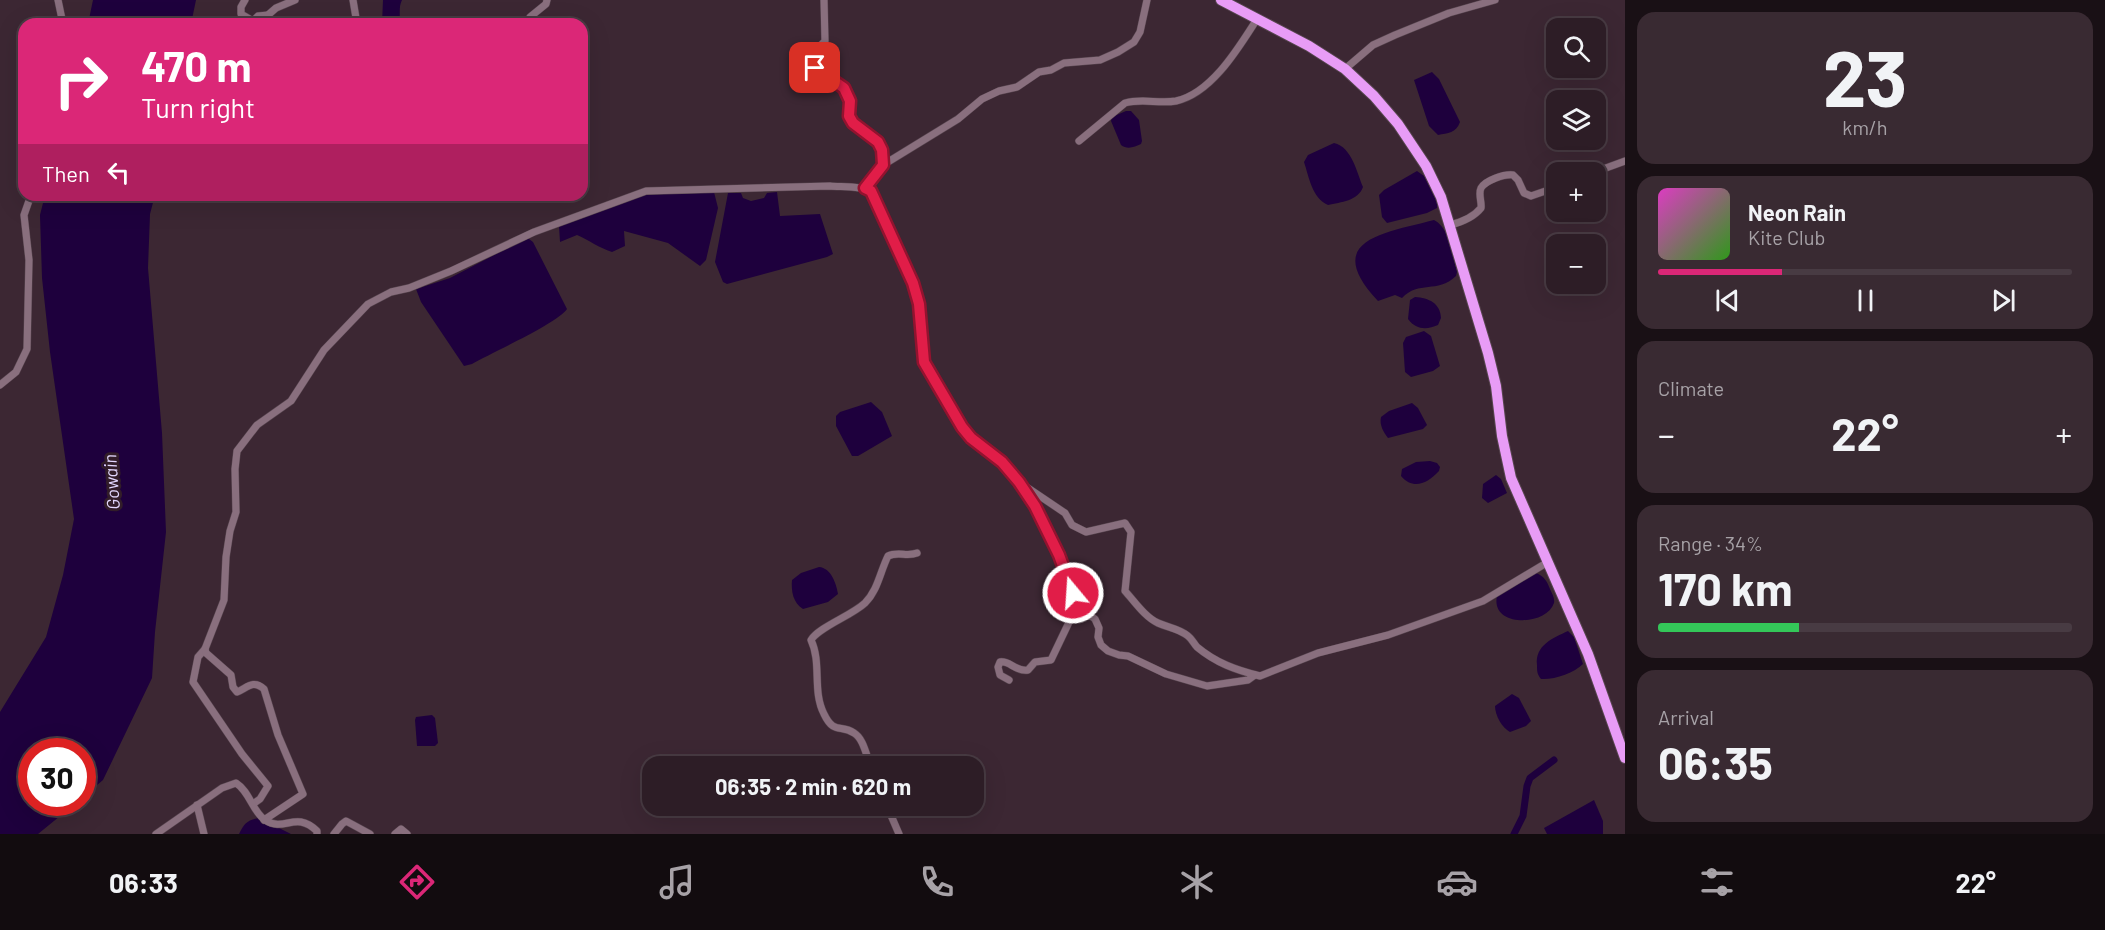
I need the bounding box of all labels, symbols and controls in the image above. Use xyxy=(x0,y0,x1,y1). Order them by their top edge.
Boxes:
map controls xyxy=(1546,18,1606,294)
button: search xyxy=(1546,18,1606,78)
text: 23 xyxy=(1823,29,1907,123)
text: 470 m xyxy=(141,40,252,90)
icon: right xyxy=(42,42,120,120)
pin xyxy=(789,42,840,93)
icon: arrive xyxy=(798,51,831,84)
button: layers xyxy=(1546,90,1606,150)
text: Turn right xyxy=(141,91,255,123)
text: km/h xyxy=(1842,115,1888,139)
icon: left xyxy=(102,156,135,189)
text: Then xyxy=(42,160,90,186)
button: + xyxy=(1546,162,1606,222)
text: Neon Rain xyxy=(1748,199,1846,225)
text: Kite Club xyxy=(1748,225,1825,249)
button: − xyxy=(1546,234,1606,294)
icon: previous xyxy=(1711,284,1744,317)
icon: pause xyxy=(1849,284,1882,317)
icon: next xyxy=(1987,284,2020,317)
text: Climate xyxy=(1658,376,1724,400)
text: 22° xyxy=(1831,406,1899,460)
text: − xyxy=(1658,414,1675,454)
text: + xyxy=(2055,414,2072,454)
water label: Gowain xyxy=(98,454,124,510)
text: Range · 34% xyxy=(1658,531,1763,555)
position arrow xyxy=(1041,561,1105,625)
text: 170 km xyxy=(1658,561,1792,615)
text: Arrival xyxy=(1658,705,1714,729)
text: 06:35 xyxy=(1658,735,1773,789)
speed limit sign: 30 xyxy=(18,738,96,816)
text: 06:35 · 2 min · 620 m xyxy=(715,773,911,799)
icon: directions xyxy=(396,861,438,903)
icon: music xyxy=(656,861,698,903)
icon: phone xyxy=(916,861,958,903)
icon: climate xyxy=(1176,861,1218,903)
icon: car xyxy=(1436,861,1478,903)
icon: filters xyxy=(1696,861,1738,903)
text: 06:33 xyxy=(109,866,178,898)
text: 22° xyxy=(1956,866,1996,898)

